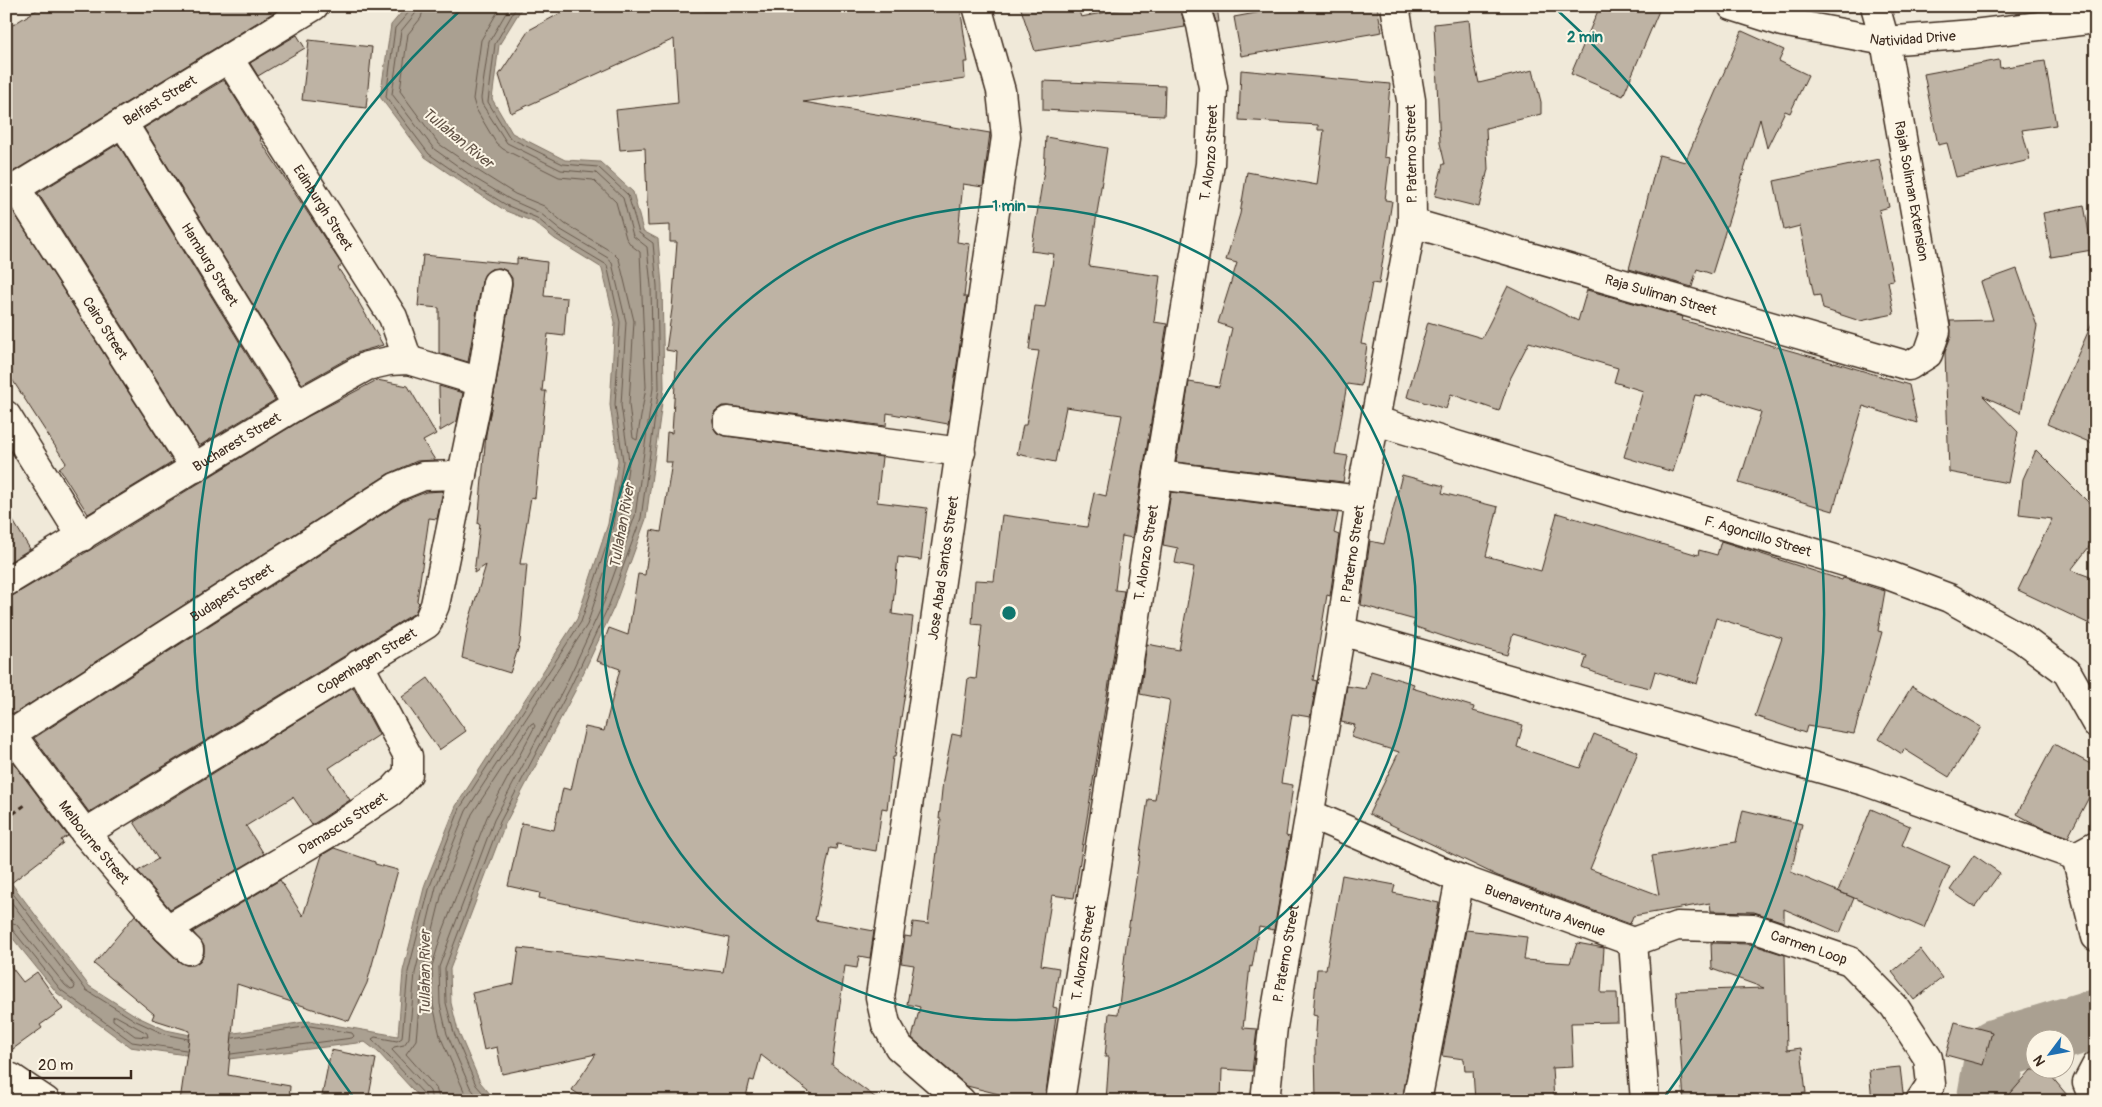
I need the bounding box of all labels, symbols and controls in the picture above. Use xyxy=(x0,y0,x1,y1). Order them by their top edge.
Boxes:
street label: Natividad Drive xyxy=(1868,27,1956,50)
text: 2 min xyxy=(1567,28,1603,47)
street label: Belfast Street xyxy=(120,72,200,129)
water label: Tullahan River xyxy=(418,104,498,174)
street label: T. Alonzo Street xyxy=(1196,104,1221,202)
street label: P. Paterno Street xyxy=(1402,104,1421,203)
street label: Rajah Soliman Extension xyxy=(1891,120,1932,263)
street label: Edinburgh Street xyxy=(289,162,357,254)
text: 1 min xyxy=(992,197,1026,216)
street label: Hamburg Street xyxy=(178,220,242,310)
street label: Raja Suliman Street xyxy=(1603,271,1719,319)
street label: Cairo Street xyxy=(79,294,131,363)
street label: Bucharest Street xyxy=(190,409,284,475)
water label: Tullahan River xyxy=(606,480,640,570)
street label: Jose Abad Santos Street xyxy=(924,494,962,641)
street label: T. Alonzo Street xyxy=(1130,503,1162,602)
street label: P. Paterno Street xyxy=(1337,504,1368,604)
street label: F. Agoncillo Street xyxy=(1702,512,1814,561)
street label: Budapest Street xyxy=(187,560,277,626)
centre of rings xyxy=(1000,604,1018,622)
street label: Copenhagen Street xyxy=(314,624,420,698)
street label: Damascus Street xyxy=(295,789,391,858)
street label: Melbourne Street xyxy=(55,797,133,888)
street label: Buenaventura Avenue xyxy=(1482,881,1608,940)
street label: P. Paterno Street xyxy=(1269,903,1303,1004)
street label: T. Alonzo Street xyxy=(1068,904,1100,1002)
street label: Carmen Loop xyxy=(1768,927,1850,969)
water label: Tullahan River xyxy=(416,928,435,1016)
north arrow xyxy=(2024,1030,2074,1080)
scale bar xyxy=(30,1047,131,1079)
text: N xyxy=(2030,1052,2049,1069)
text: 20 m xyxy=(38,1056,73,1075)

